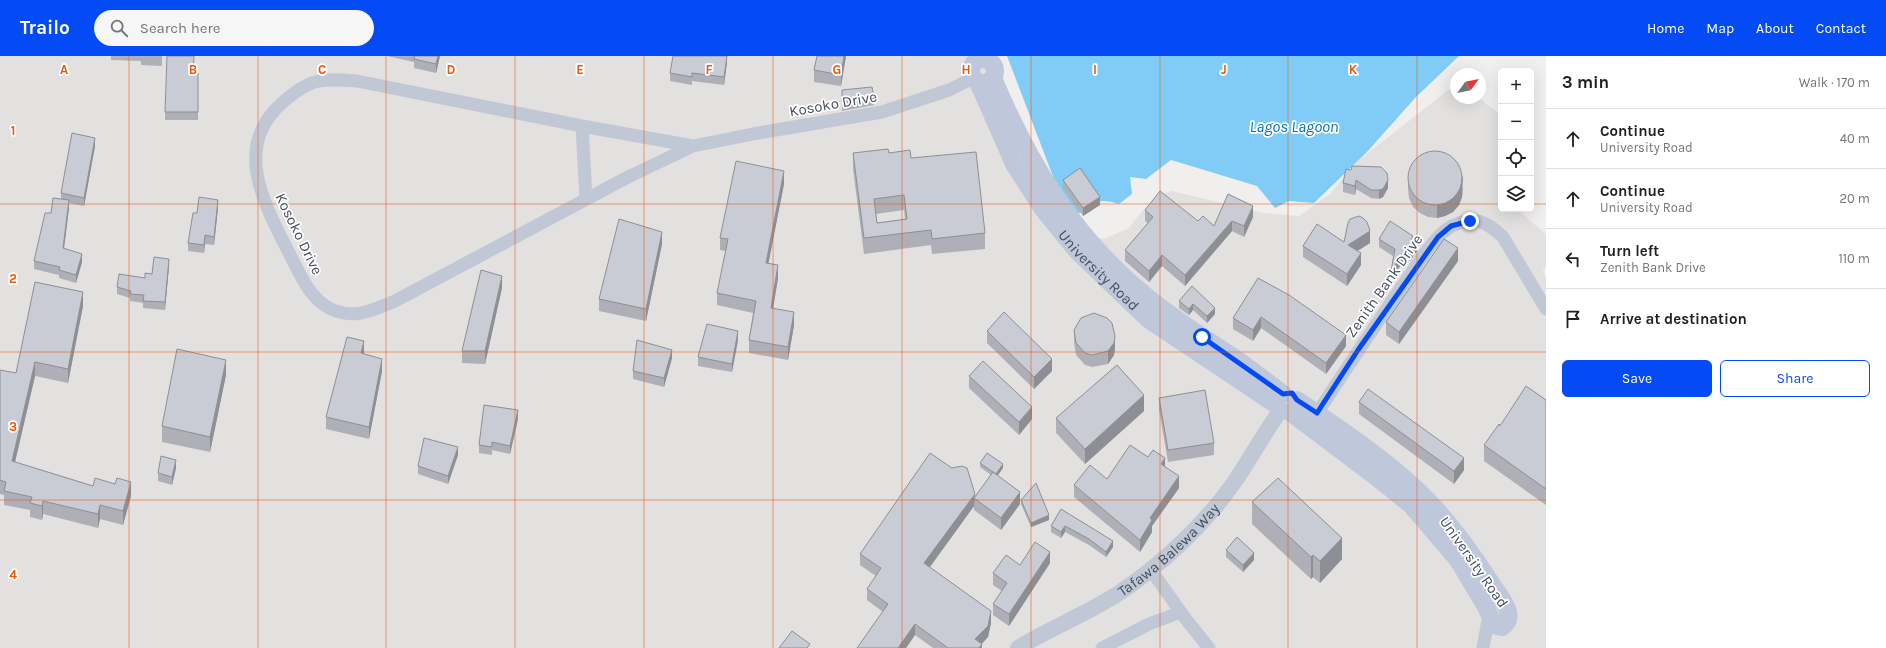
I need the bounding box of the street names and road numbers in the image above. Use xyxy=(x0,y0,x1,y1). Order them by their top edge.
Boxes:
street label: Kosoko Drive xyxy=(788,87,878,121)
street label: Kosoko Drive xyxy=(271,190,327,278)
street label: University Road xyxy=(1054,226,1143,315)
street label: Zenith Bank Drive xyxy=(1342,231,1426,341)
street label: Tafawa Balewa Way xyxy=(1114,500,1223,600)
street label: University Road xyxy=(1436,513,1512,611)

